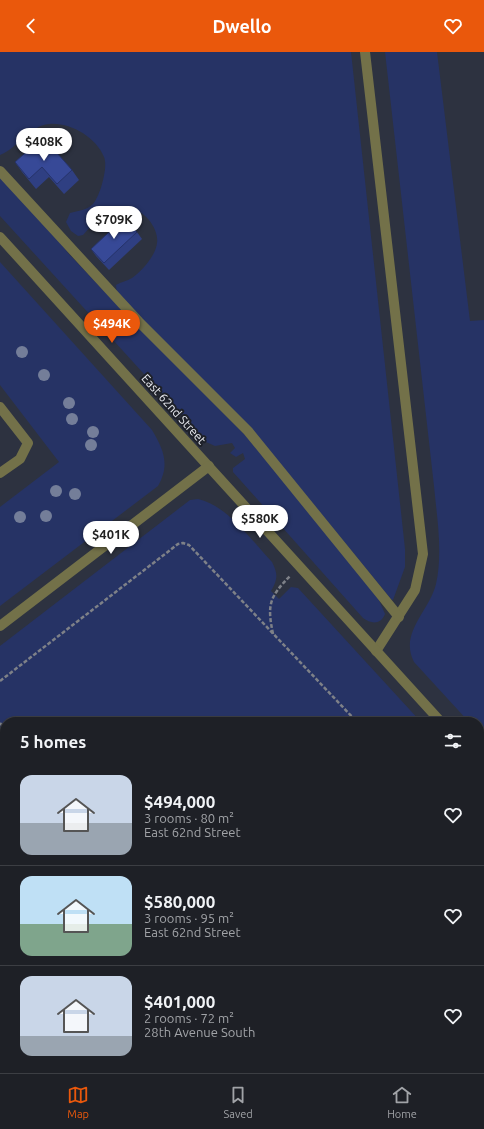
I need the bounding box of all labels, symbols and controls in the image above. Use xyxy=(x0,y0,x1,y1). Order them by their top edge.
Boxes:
icon: back xyxy=(20,15,42,37)
icon: heart xyxy=(442,15,464,37)
text: Dwello xyxy=(212,16,272,36)
pin: $408K xyxy=(16,128,72,162)
text: $408K xyxy=(25,134,63,148)
pin: $709K xyxy=(86,206,142,240)
text: $709K xyxy=(95,212,133,226)
pin: $494K xyxy=(84,310,140,344)
text: $494K xyxy=(93,316,131,330)
street label: East 62nd Street xyxy=(139,371,209,447)
pin: $580K xyxy=(232,505,288,539)
text: $580K xyxy=(241,511,279,525)
pin: $401K xyxy=(83,521,139,555)
text: $401K xyxy=(92,527,130,541)
icon: filters xyxy=(442,730,464,752)
text: 5 homes xyxy=(20,732,86,751)
icon: home xyxy=(52,791,100,839)
text: $494,000 xyxy=(144,792,215,811)
icon: heart xyxy=(442,804,464,826)
text: 3 rooms · 80 m² xyxy=(144,811,234,825)
text: East 62nd Street xyxy=(144,825,241,839)
icon: home xyxy=(52,892,100,940)
text: $580,000 xyxy=(144,892,215,911)
icon: heart xyxy=(442,905,464,927)
text: 3 rooms · 95 m² xyxy=(144,911,234,925)
text: East 62nd Street xyxy=(144,925,241,939)
icon: home xyxy=(52,992,100,1040)
text: $401,000 xyxy=(144,992,215,1011)
icon: heart xyxy=(442,1005,464,1027)
text: 2 rooms · 72 m² xyxy=(144,1011,234,1025)
text: 28th Avenue South xyxy=(144,1025,255,1039)
tab: Map xyxy=(67,1084,89,1120)
tab: Saved xyxy=(224,1084,253,1120)
tab: Home xyxy=(387,1084,417,1120)

